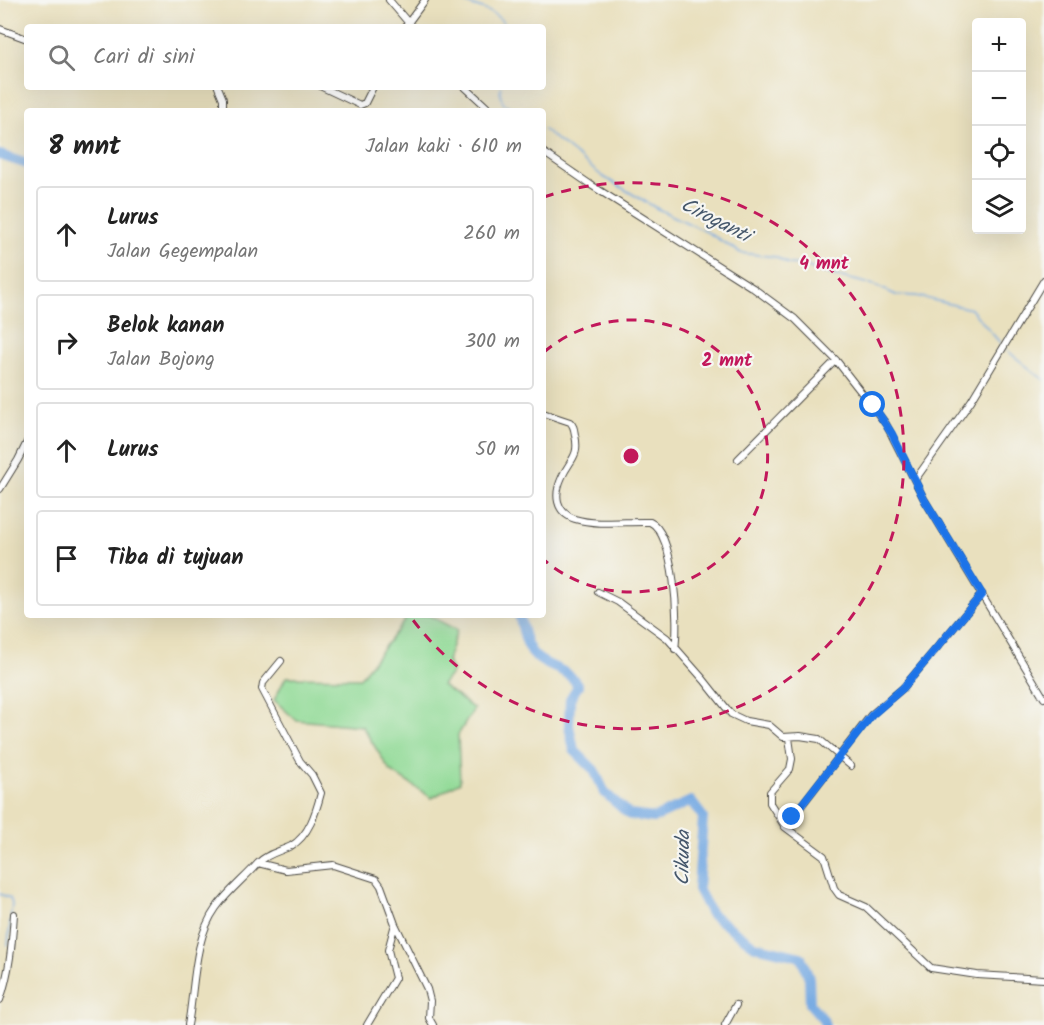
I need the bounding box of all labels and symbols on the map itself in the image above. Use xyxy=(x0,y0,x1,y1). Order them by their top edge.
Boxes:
water label: Ciroganti xyxy=(675,190,759,254)
text: 4 mnt xyxy=(799,250,850,279)
text: 2 mnt xyxy=(702,347,753,376)
route start xyxy=(859,391,885,417)
centre of rings xyxy=(621,446,641,466)
route end xyxy=(778,803,804,829)
water label: Cikuda xyxy=(668,829,701,886)

